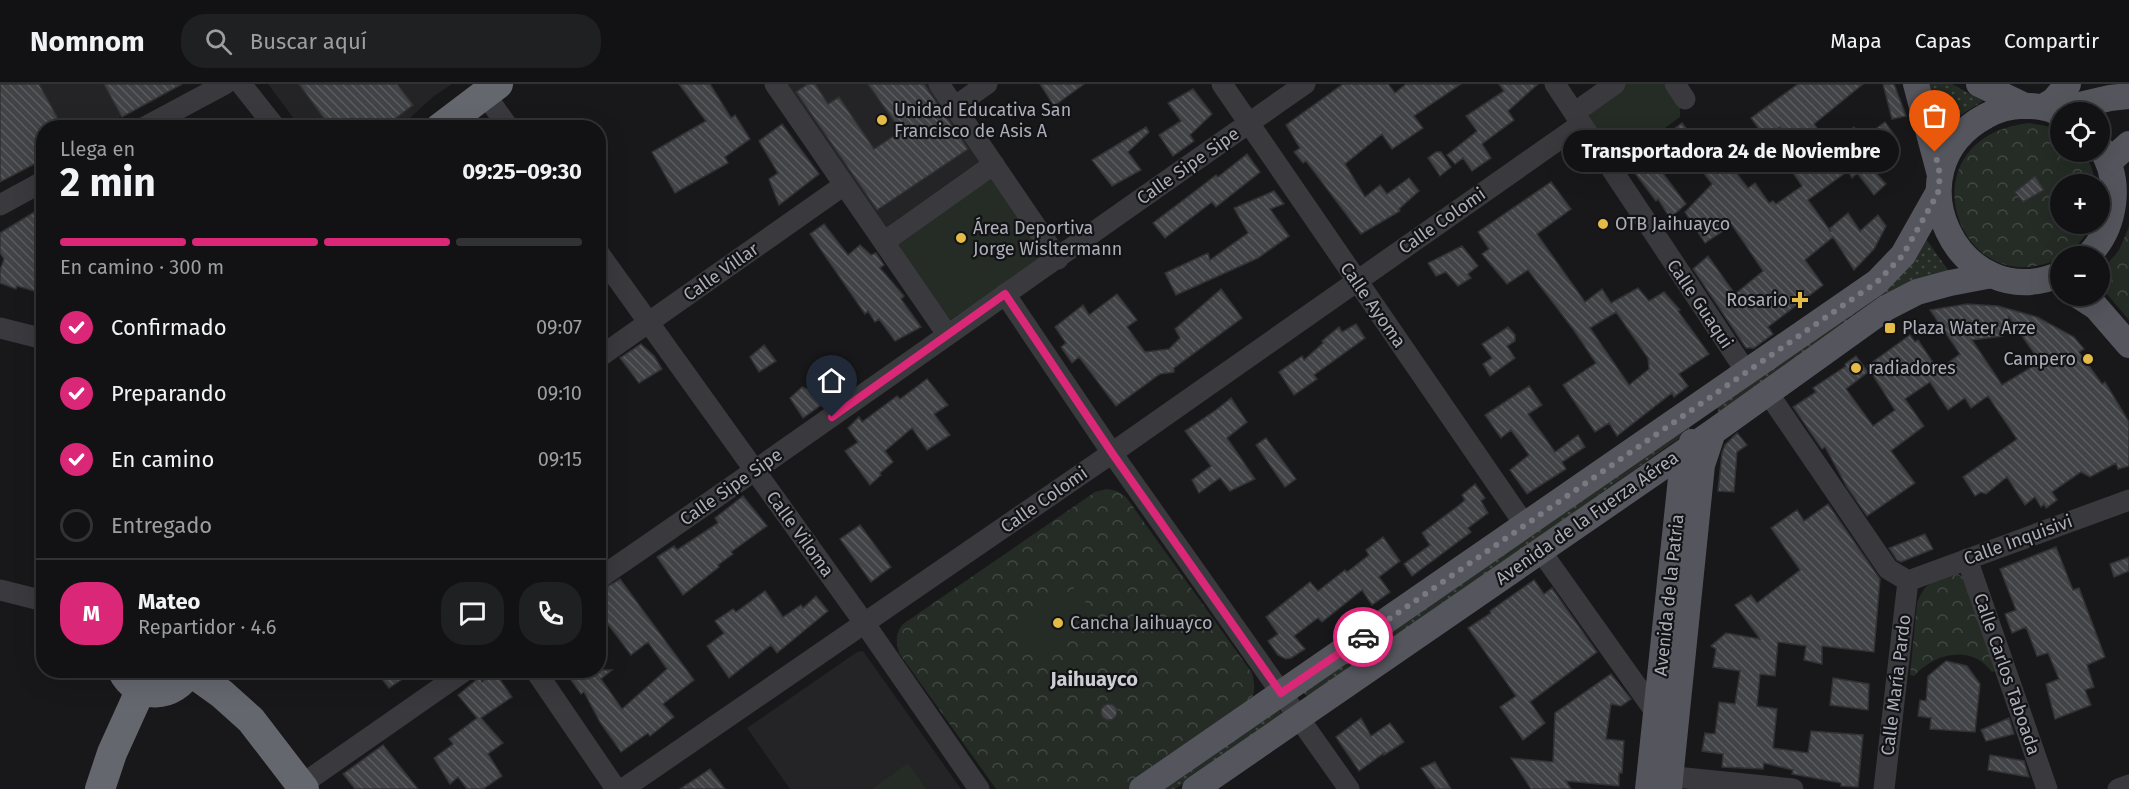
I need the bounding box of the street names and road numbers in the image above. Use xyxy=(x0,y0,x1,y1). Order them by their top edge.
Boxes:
street label: Calle Sipe Sipe xyxy=(1132,123,1244,209)
street label: Calle Colomi xyxy=(1394,183,1490,259)
street label: Calle Villar xyxy=(679,238,763,306)
street label: Calle Guaqui xyxy=(1662,255,1738,353)
street label: Calle Ayoma xyxy=(1335,258,1411,352)
street label: Calle Sipe Sipe xyxy=(675,444,787,530)
street label: Avenida de la Fuerza Aérea xyxy=(1491,446,1683,590)
street label: Calle Colomi xyxy=(996,462,1092,538)
street label: Calle Viloma xyxy=(762,487,838,581)
street label: Calle Inquisivi xyxy=(1961,510,2075,570)
street label: Avenida de la Patria xyxy=(1650,513,1688,677)
street label: Calle Carlos Taboada xyxy=(1969,590,2045,758)
street label: Calle María Pardo xyxy=(1876,613,1916,757)

